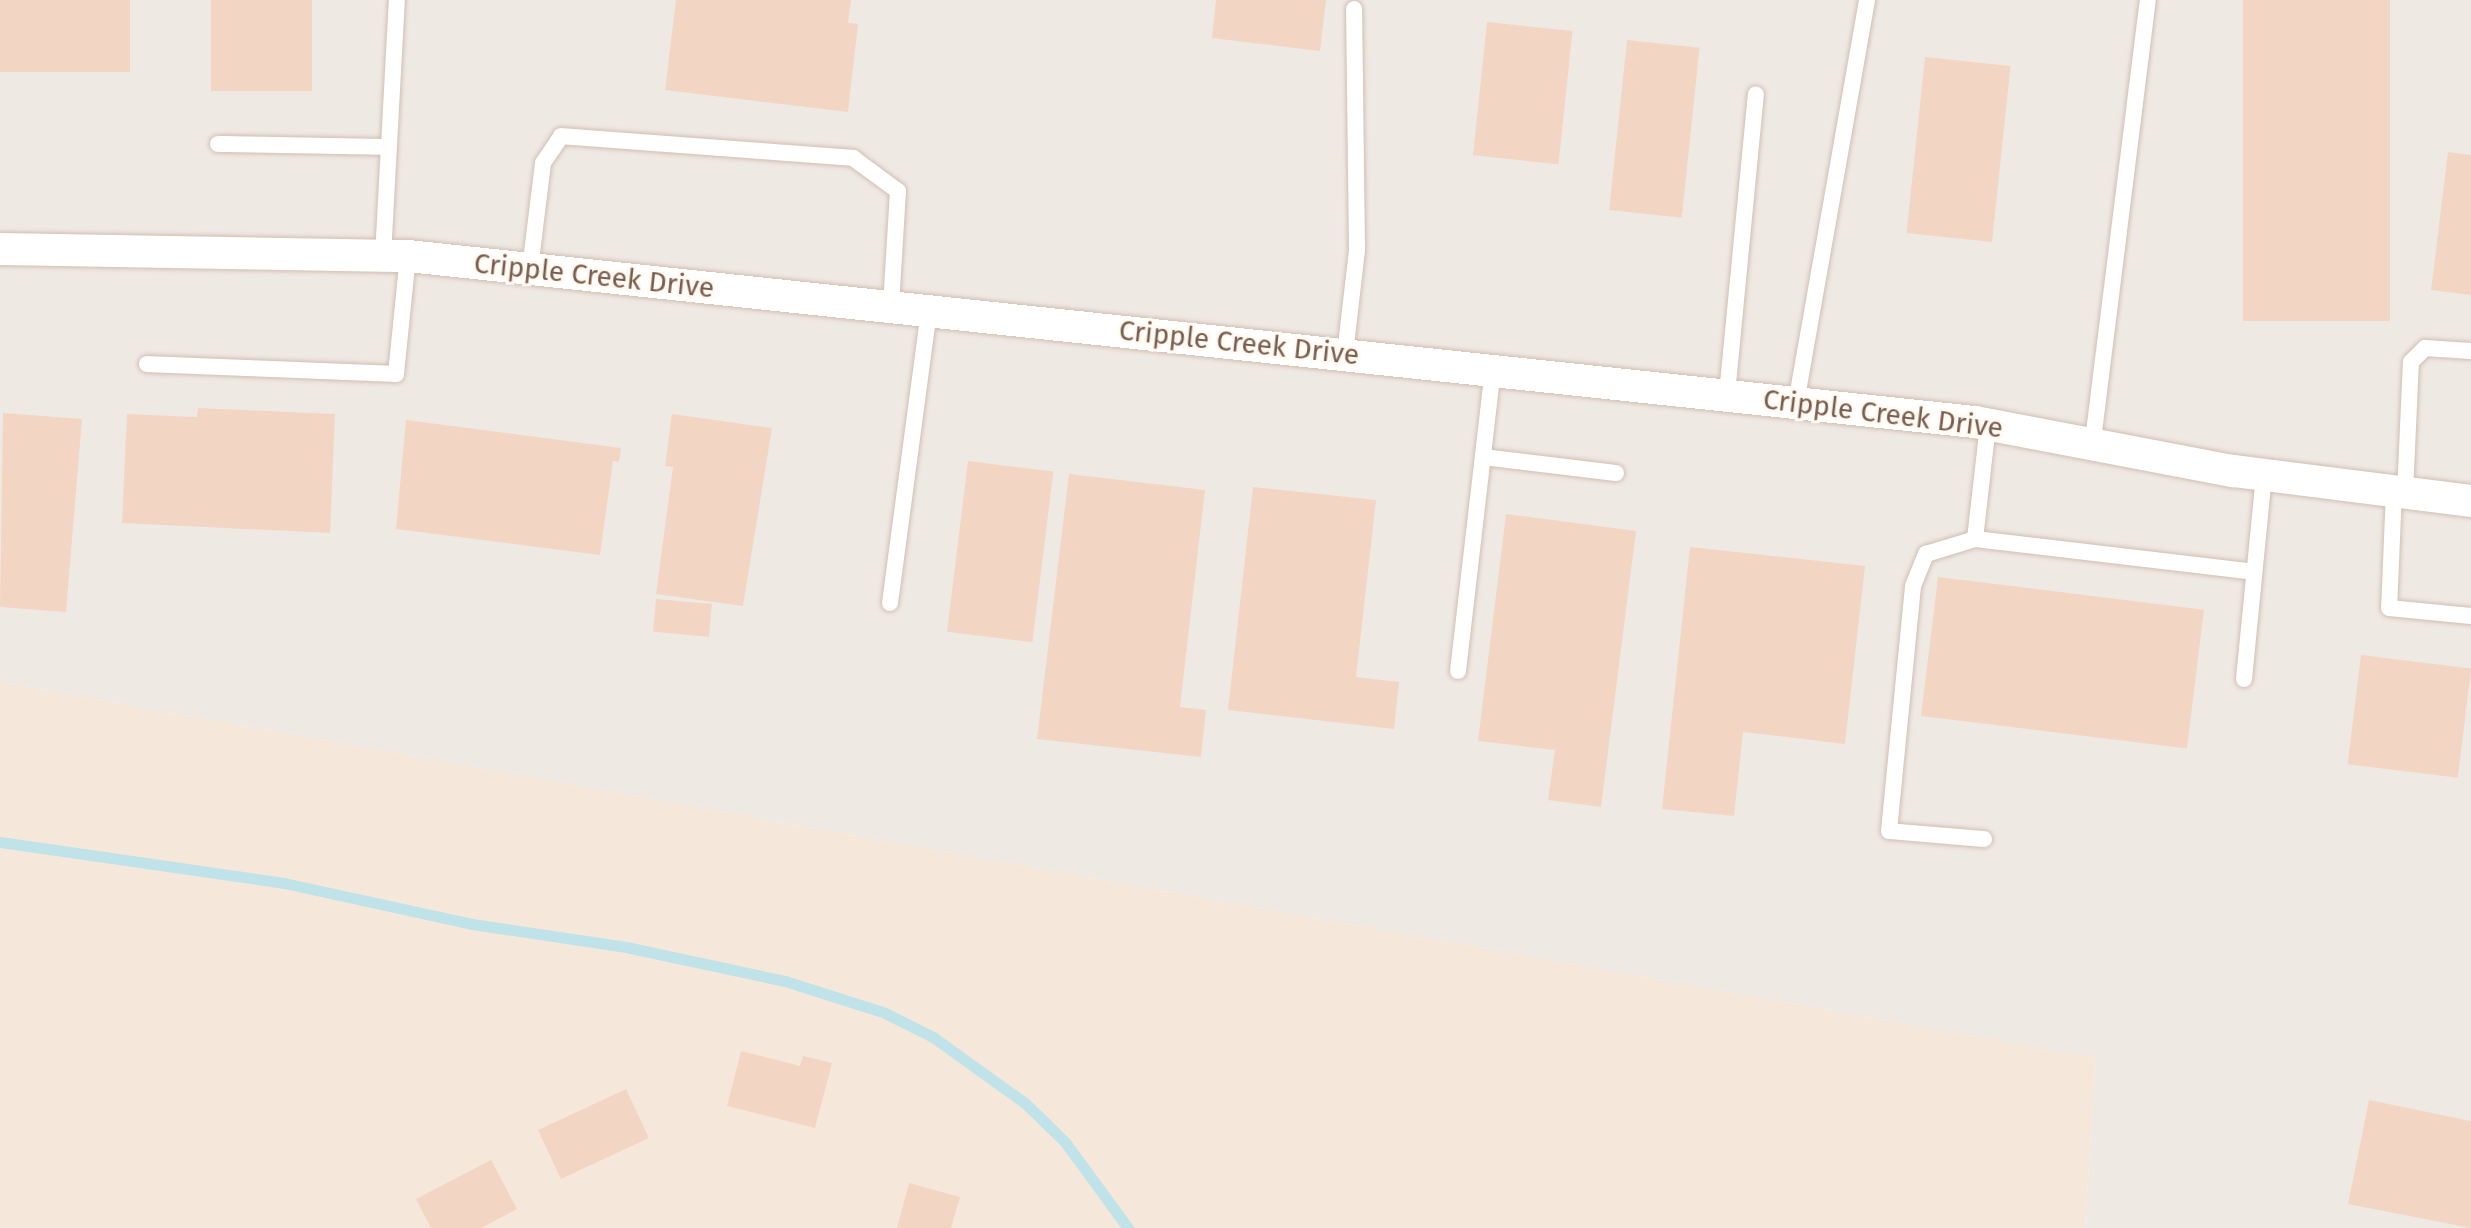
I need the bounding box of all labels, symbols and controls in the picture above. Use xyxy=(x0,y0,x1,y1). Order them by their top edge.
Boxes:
street label: Cripple Creek Drive xyxy=(472,247,716,305)
street label: Cripple Creek Drive xyxy=(1117,314,1361,372)
street label: Cripple Creek Drive xyxy=(1761,383,2005,445)

